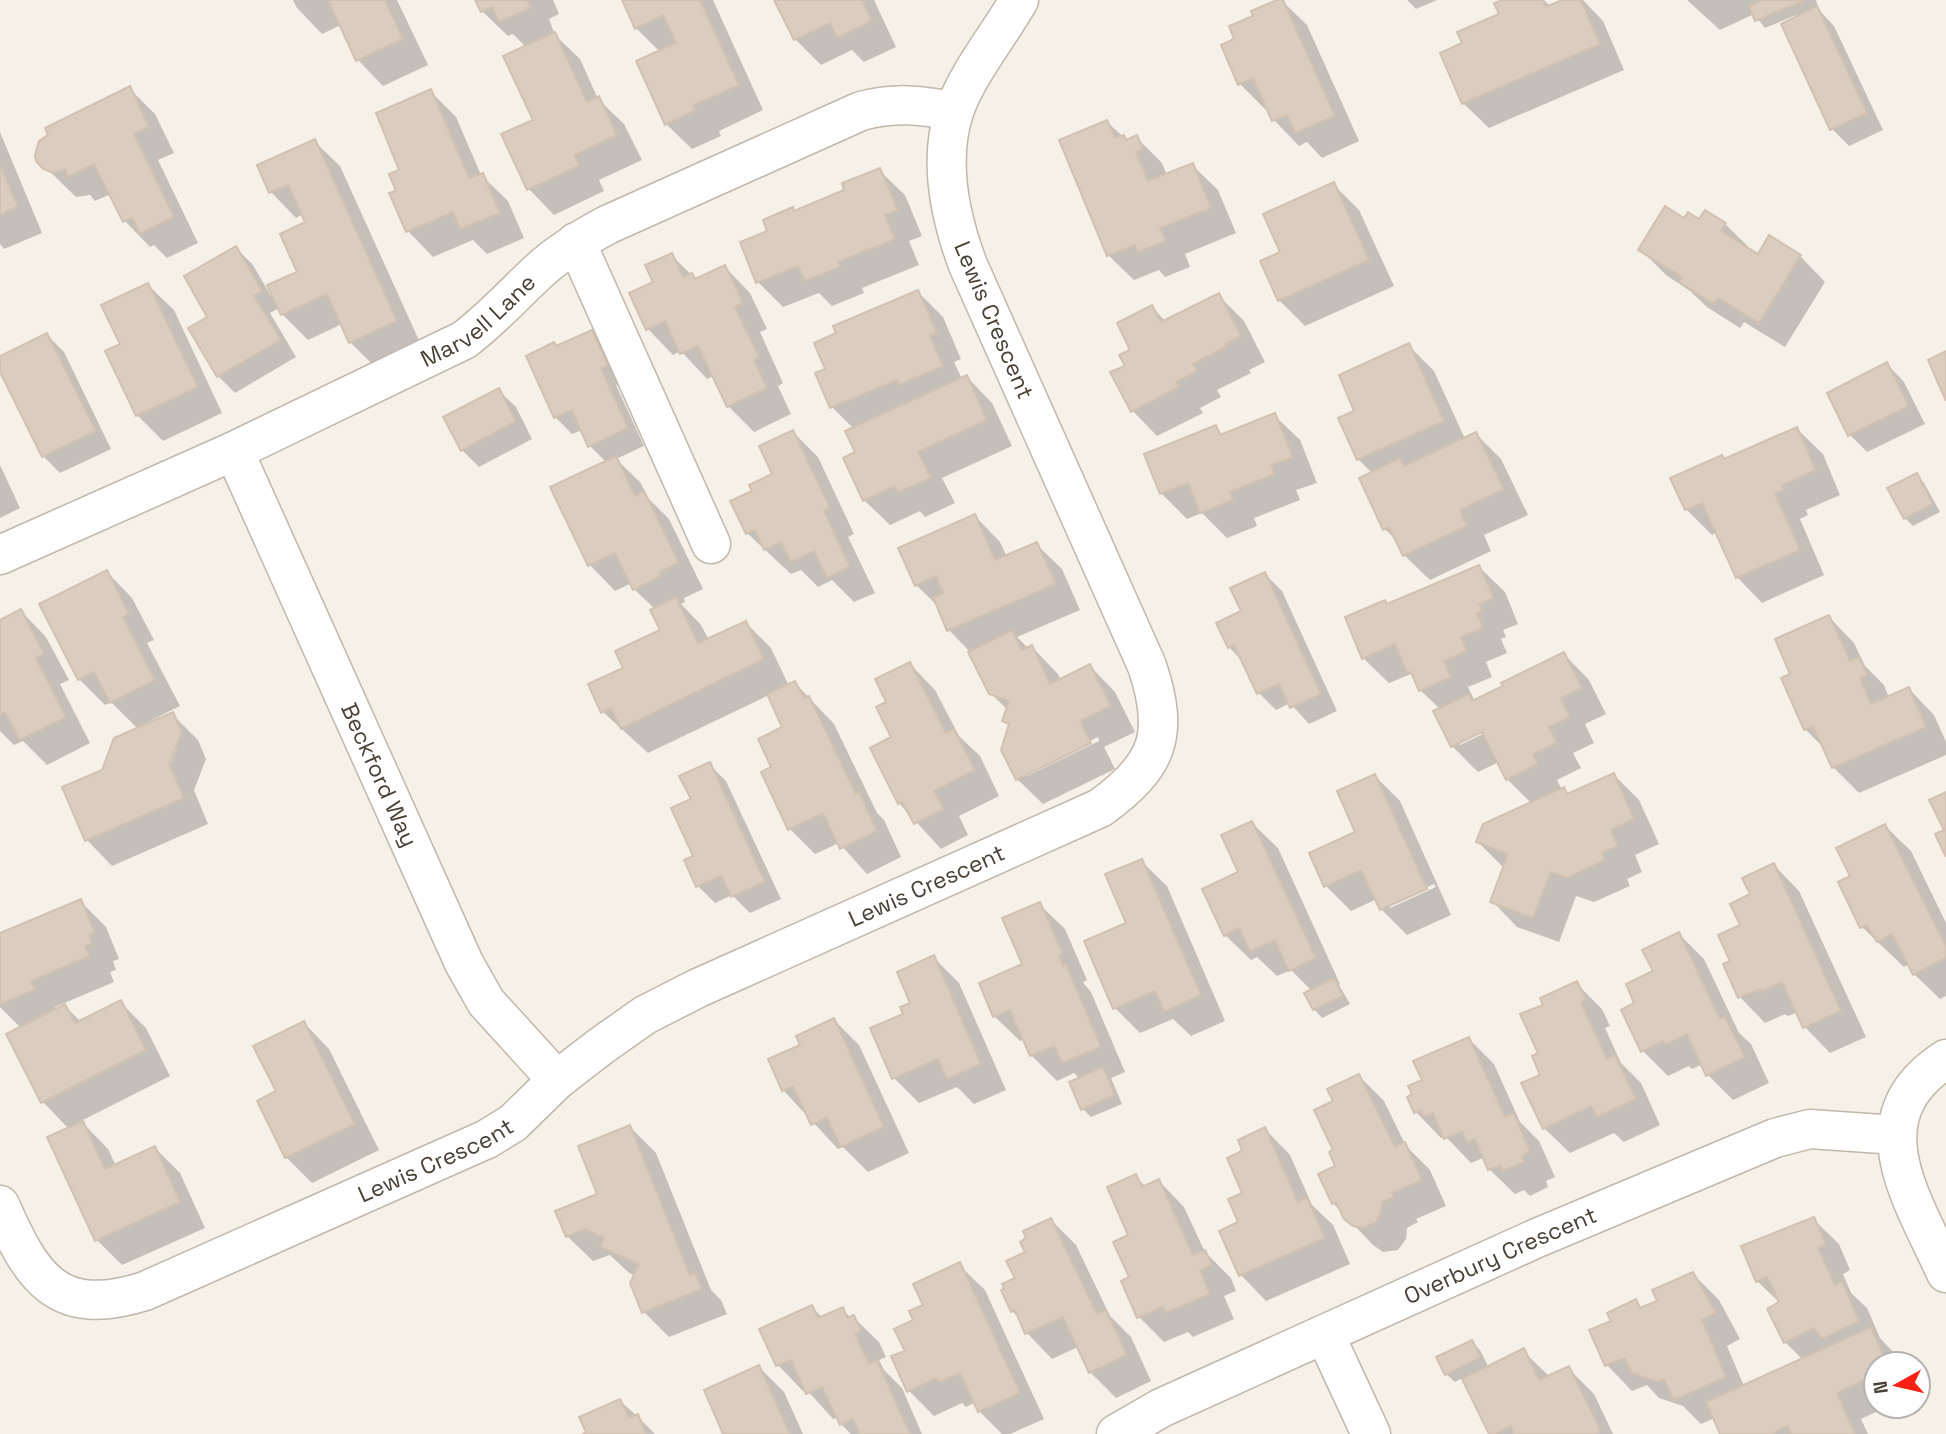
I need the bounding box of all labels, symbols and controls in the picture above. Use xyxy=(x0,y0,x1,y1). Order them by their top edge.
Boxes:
street label: Lewis Crescent xyxy=(947,237,1041,403)
street label: Marvell Lane xyxy=(416,267,542,374)
street label: Beckford Way xyxy=(334,698,425,851)
street label: Lewis Crescent xyxy=(844,838,1010,934)
street label: Lewis Crescent xyxy=(353,1111,519,1210)
street label: Overbury Crescent xyxy=(1399,1200,1601,1311)
north arrow xyxy=(1862,1350,1932,1420)
text: N xyxy=(1867,1379,1894,1395)

